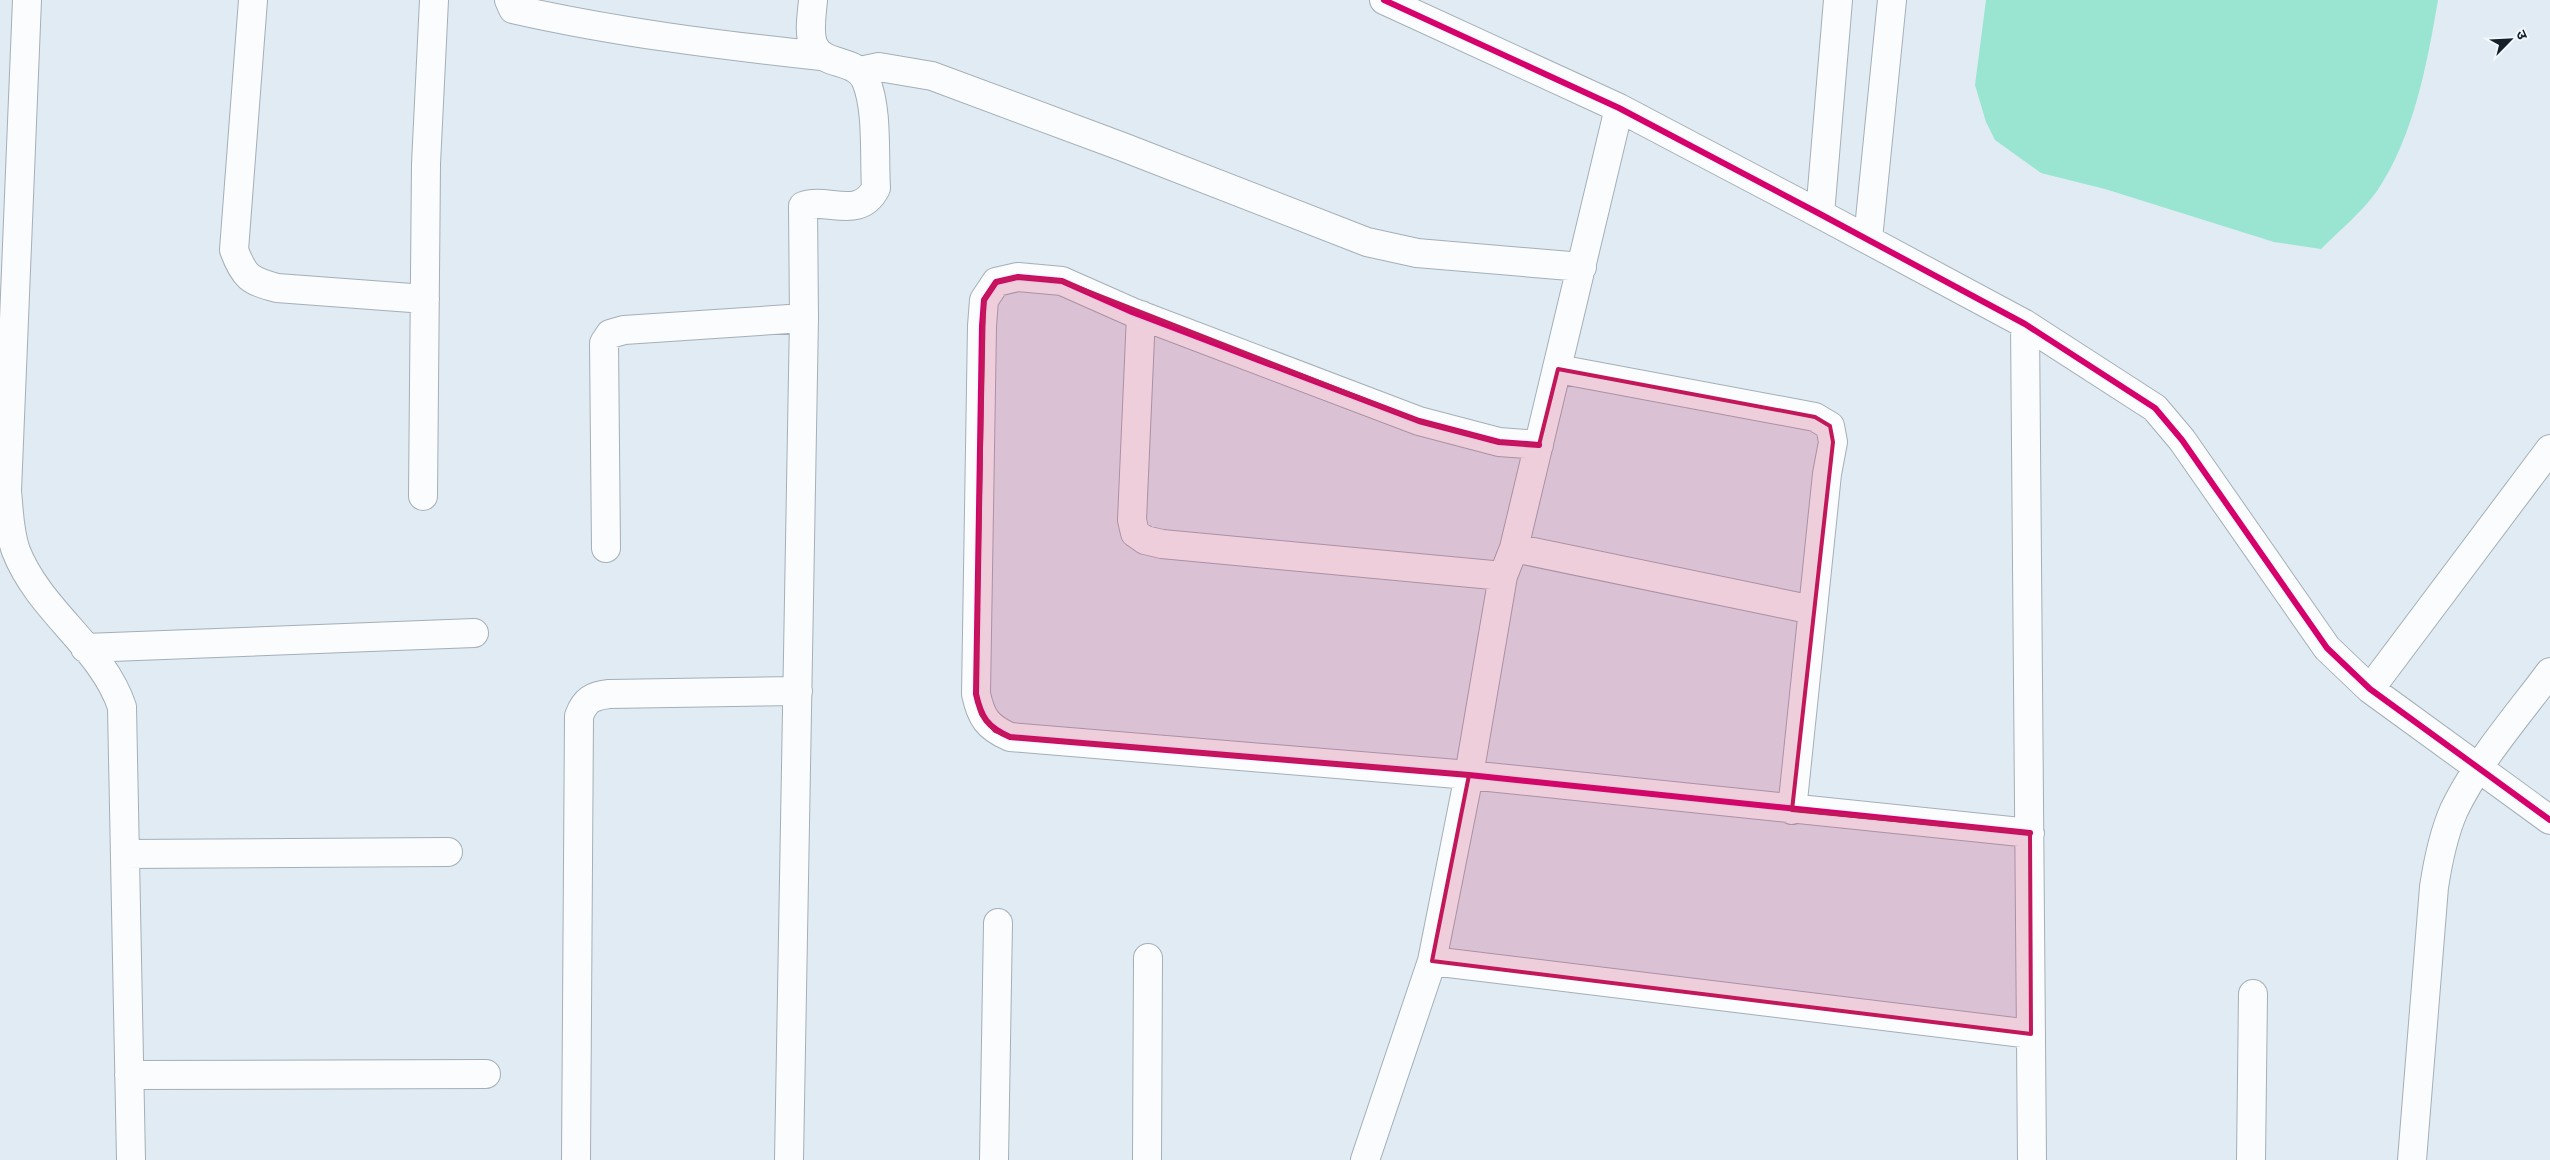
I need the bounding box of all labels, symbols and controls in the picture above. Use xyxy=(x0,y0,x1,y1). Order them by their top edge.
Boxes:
north arrow xyxy=(2485,15,2535,65)
text: उ xyxy=(2513,28,2531,42)

